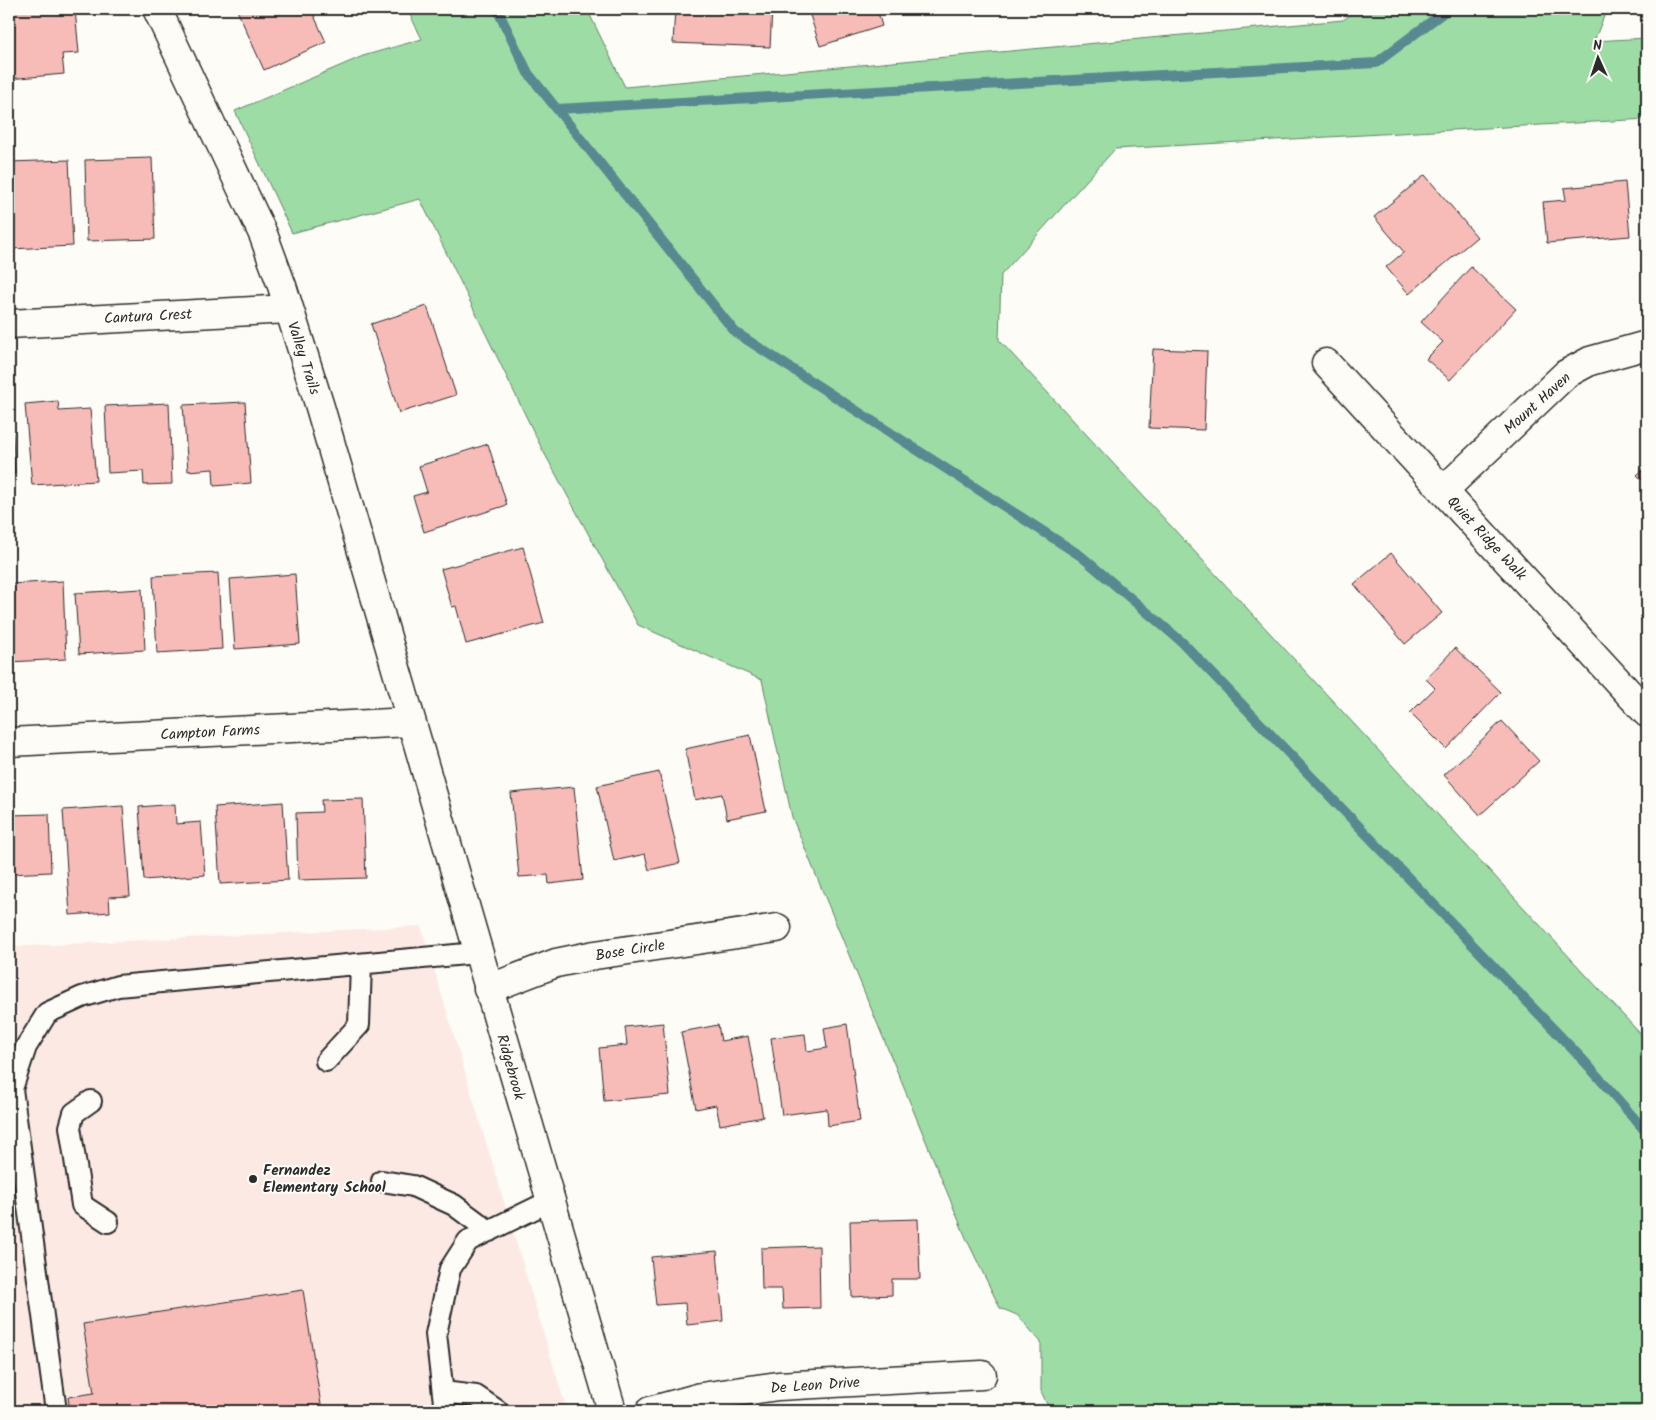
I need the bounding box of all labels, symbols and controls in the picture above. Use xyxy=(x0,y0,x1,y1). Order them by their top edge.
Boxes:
north arrow xyxy=(1574,32,1624,82)
text: N xyxy=(1592,35,1603,57)
street label: Cantura Crest xyxy=(104,303,193,331)
street label: Valley Trails xyxy=(280,319,326,399)
street label: Mount Haven xyxy=(1498,367,1577,441)
street label: Quiet Ridge Walk xyxy=(1441,491,1533,587)
street label: Campton Farms xyxy=(160,718,261,748)
street label: Bose Circle xyxy=(594,934,667,968)
street label: Ridgebrook xyxy=(489,1032,531,1104)
place label: Fernandez Elementary School xyxy=(263,1159,386,1200)
marker: Fernandez Elementary School xyxy=(247,1173,259,1185)
street label: De Leon Drive xyxy=(770,1371,861,1401)

